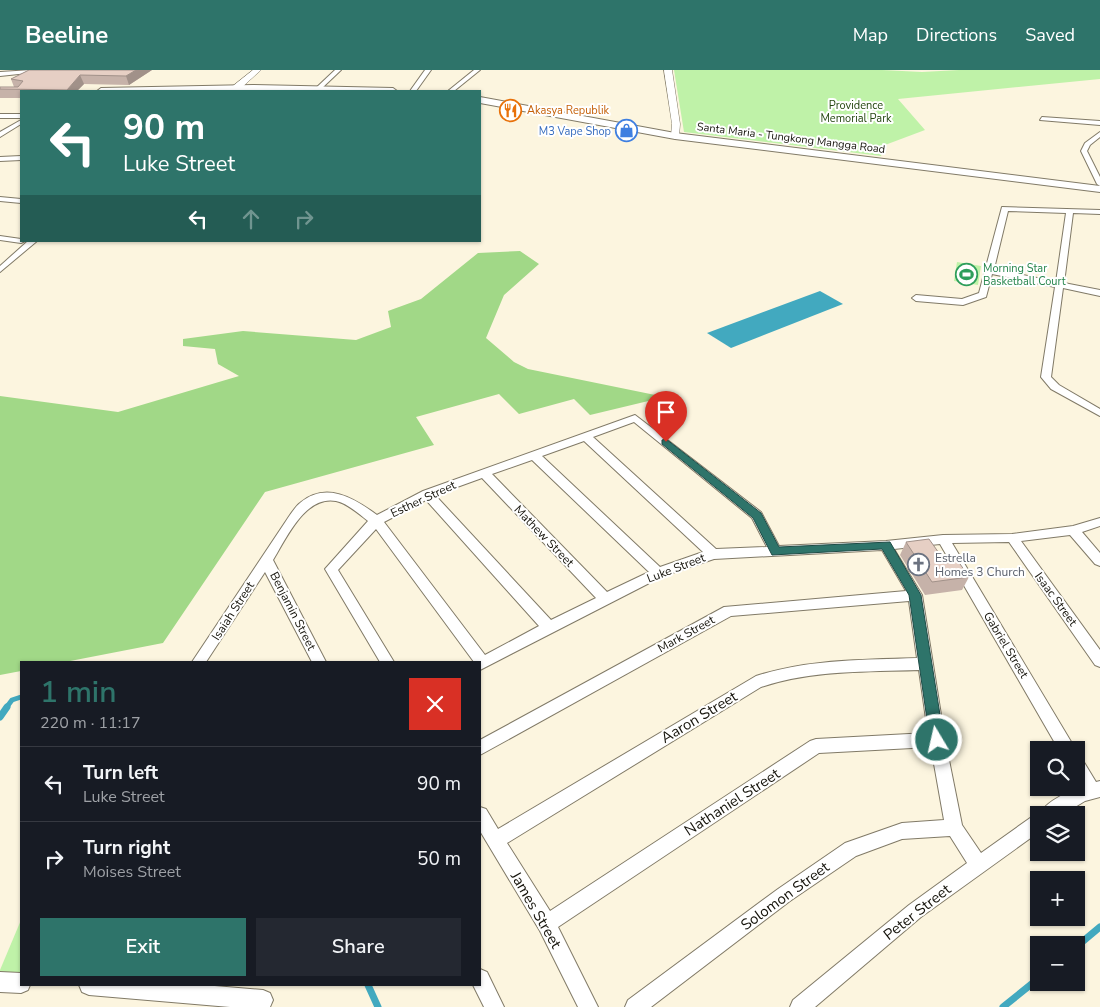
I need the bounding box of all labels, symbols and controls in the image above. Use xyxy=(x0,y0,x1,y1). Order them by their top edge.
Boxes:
text: Beeline xyxy=(25,19,108,51)
text: Map xyxy=(853,23,888,47)
text: Directions xyxy=(916,23,997,47)
text: Saved xyxy=(1025,23,1075,47)
restaurant icon: Akasya Republik xyxy=(499,98,523,122)
park label: Providence Memorial Park xyxy=(820,98,892,126)
place label: Akasya Republik xyxy=(527,103,610,118)
text: 90 m xyxy=(123,104,205,151)
icon: left xyxy=(40,110,105,175)
shop icon: M3 Vape Shop xyxy=(615,119,639,143)
street label: Santa Maria - Tungkong Mangga Road xyxy=(696,119,886,157)
place label: M3 Vape Shop xyxy=(539,124,611,139)
text: Luke Street xyxy=(123,149,235,179)
icon: left xyxy=(184,205,212,233)
icon: ahead xyxy=(237,205,265,233)
icon: right xyxy=(290,205,318,233)
place label: Morning Star Basketball Court xyxy=(983,261,1066,289)
sports icon: Morning Star Basketball Court xyxy=(955,262,979,286)
pin xyxy=(645,391,687,442)
icon: arrive xyxy=(652,398,680,426)
street label: Esther Street xyxy=(388,477,459,521)
street label: Mathew Street xyxy=(511,502,578,571)
street label: Luke Street xyxy=(645,549,708,586)
place label: Estrella Homes 3 Church xyxy=(935,550,1025,580)
church icon: Estrella Homes 3 Church xyxy=(907,553,931,577)
street label: Benjamin Street xyxy=(266,569,320,654)
street label: Isaac Street xyxy=(1031,569,1081,630)
street label: Isaiah Street xyxy=(208,578,258,643)
street label: Gabriel Street xyxy=(980,609,1033,682)
street label: Mark Street xyxy=(655,611,718,656)
text: 1 min xyxy=(40,672,116,713)
button: close xyxy=(409,678,461,730)
street label: Aaron Street xyxy=(657,686,742,748)
text: 220 m · 11:17 xyxy=(40,712,141,734)
position arrow xyxy=(910,713,962,765)
map controls xyxy=(1030,741,1085,991)
button: search xyxy=(1030,741,1085,796)
text: Turn left xyxy=(83,760,158,786)
street label: Nathaniel Street xyxy=(680,763,784,840)
icon: left xyxy=(40,770,68,798)
text: 90 m xyxy=(417,771,461,797)
text: Luke Street xyxy=(83,786,165,808)
button: layers xyxy=(1030,806,1085,861)
text: Turn right xyxy=(83,835,170,861)
icon: right xyxy=(40,845,68,873)
text: 50 m xyxy=(417,846,461,872)
street label: Solomon Street xyxy=(737,857,834,935)
text: Moises Street xyxy=(83,861,181,883)
street label: James Street xyxy=(505,867,566,953)
button: + xyxy=(1030,871,1085,926)
street label: Peter Street xyxy=(879,879,955,945)
button: Exit xyxy=(40,918,246,976)
button: Share xyxy=(256,918,461,976)
button: − xyxy=(1030,936,1085,991)

